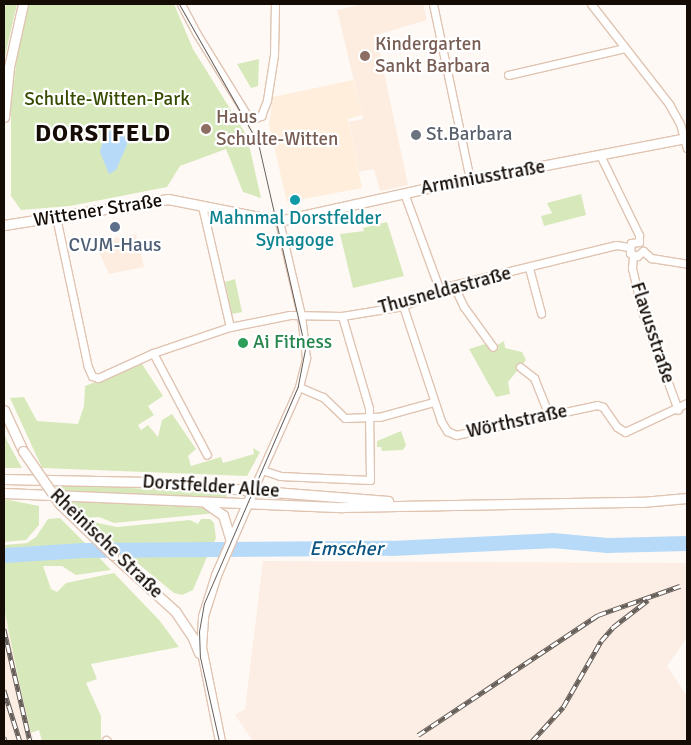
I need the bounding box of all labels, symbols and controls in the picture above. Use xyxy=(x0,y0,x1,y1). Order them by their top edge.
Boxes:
place label: Kindergarten Sankt Barbara xyxy=(375,34,490,78)
marker: Kindergarten Sankt Barbara xyxy=(359,50,371,62)
park label: Schulte-Witten-Park xyxy=(24,89,190,111)
place label: Haus Schulte-Witten xyxy=(216,107,338,151)
district label: DORSTFELD xyxy=(34,120,172,148)
marker: Haus Schulte-Witten xyxy=(200,123,212,135)
place label: St.Barbara xyxy=(426,124,512,146)
marker: St.Barbara xyxy=(410,129,422,141)
street label: Arminiusstraße xyxy=(419,156,547,200)
street label: Wittener Straße xyxy=(32,190,164,232)
marker: Mahnmal Dorstfelder Synagoge xyxy=(289,194,301,206)
place label: Mahnmal Dorstfelder Synagoge xyxy=(209,208,381,252)
marker: CVJM-Haus xyxy=(109,221,121,233)
place label: CVJM-Haus xyxy=(69,235,161,257)
street label: Thusneldastraße xyxy=(376,262,514,320)
street label: Flavusstraße xyxy=(625,280,679,386)
place label: Ai Fitness xyxy=(253,332,332,354)
marker: Ai Fitness xyxy=(237,337,249,349)
street label: Wörthstraße xyxy=(464,400,570,444)
street label: Dorstfelder Allee xyxy=(142,471,280,503)
street label: Rheinische Straße xyxy=(45,484,167,604)
water label: Emscher xyxy=(309,536,383,560)

